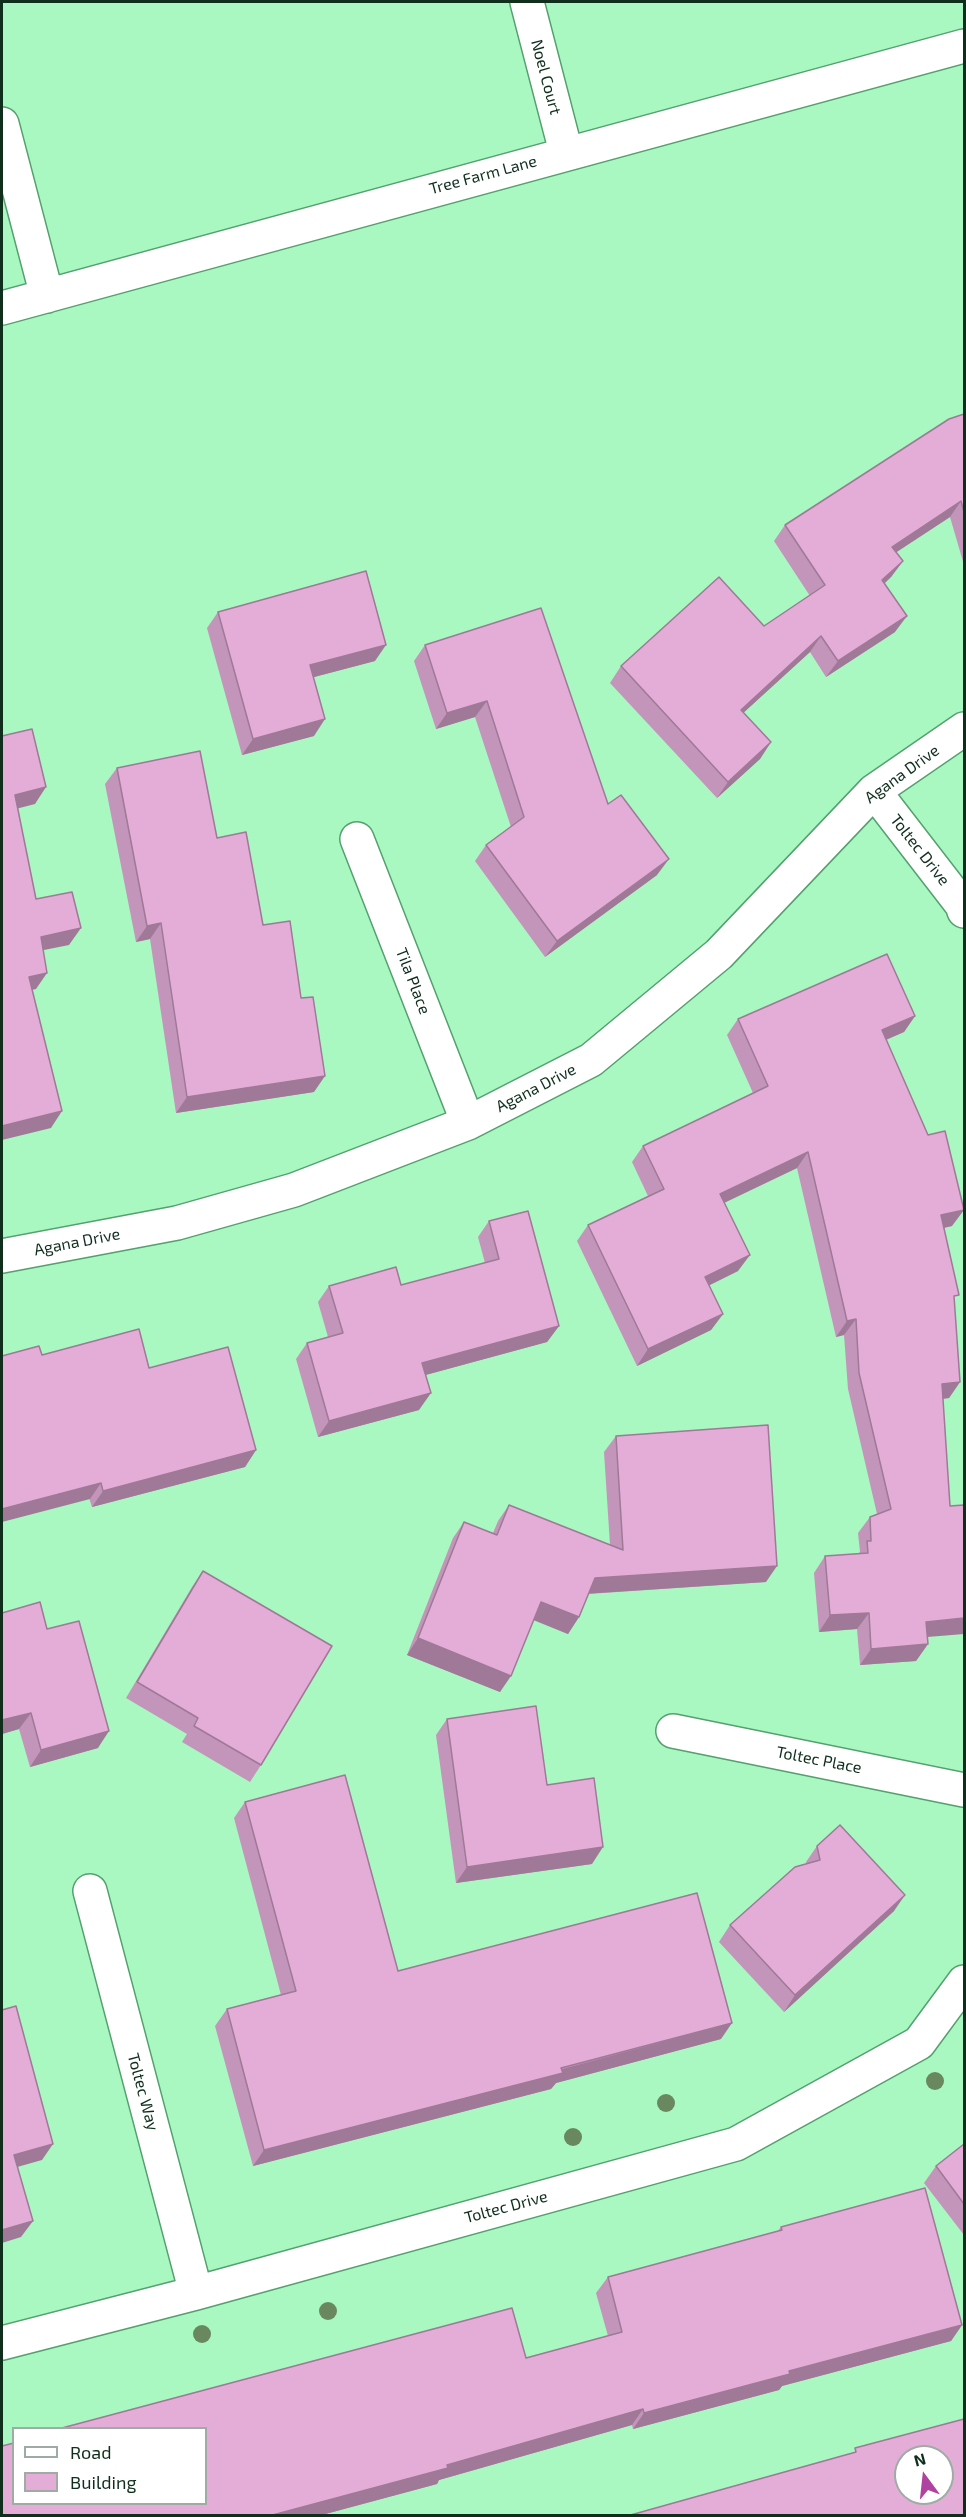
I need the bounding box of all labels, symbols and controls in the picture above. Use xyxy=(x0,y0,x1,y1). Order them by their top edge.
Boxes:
street label: Noel Court xyxy=(527,37,565,117)
street label: Tree Farm Lane xyxy=(427,151,539,199)
street label: Agana Drive xyxy=(861,741,943,807)
street label: Toltec Drive xyxy=(886,810,954,890)
street label: Tila Place xyxy=(392,945,434,1017)
street label: Agana Drive xyxy=(493,1060,579,1116)
street label: Agana Drive xyxy=(32,1224,122,1260)
street label: Toltec Place xyxy=(775,1742,863,1778)
street label: Toltec Way xyxy=(123,2051,163,2133)
street label: Toltec Drive xyxy=(462,2187,550,2227)
legend xyxy=(12,2427,207,2505)
text: Road xyxy=(70,2441,111,2463)
north arrow xyxy=(894,2445,954,2505)
text: N xyxy=(912,2448,928,2470)
text: Building xyxy=(70,2471,137,2493)

